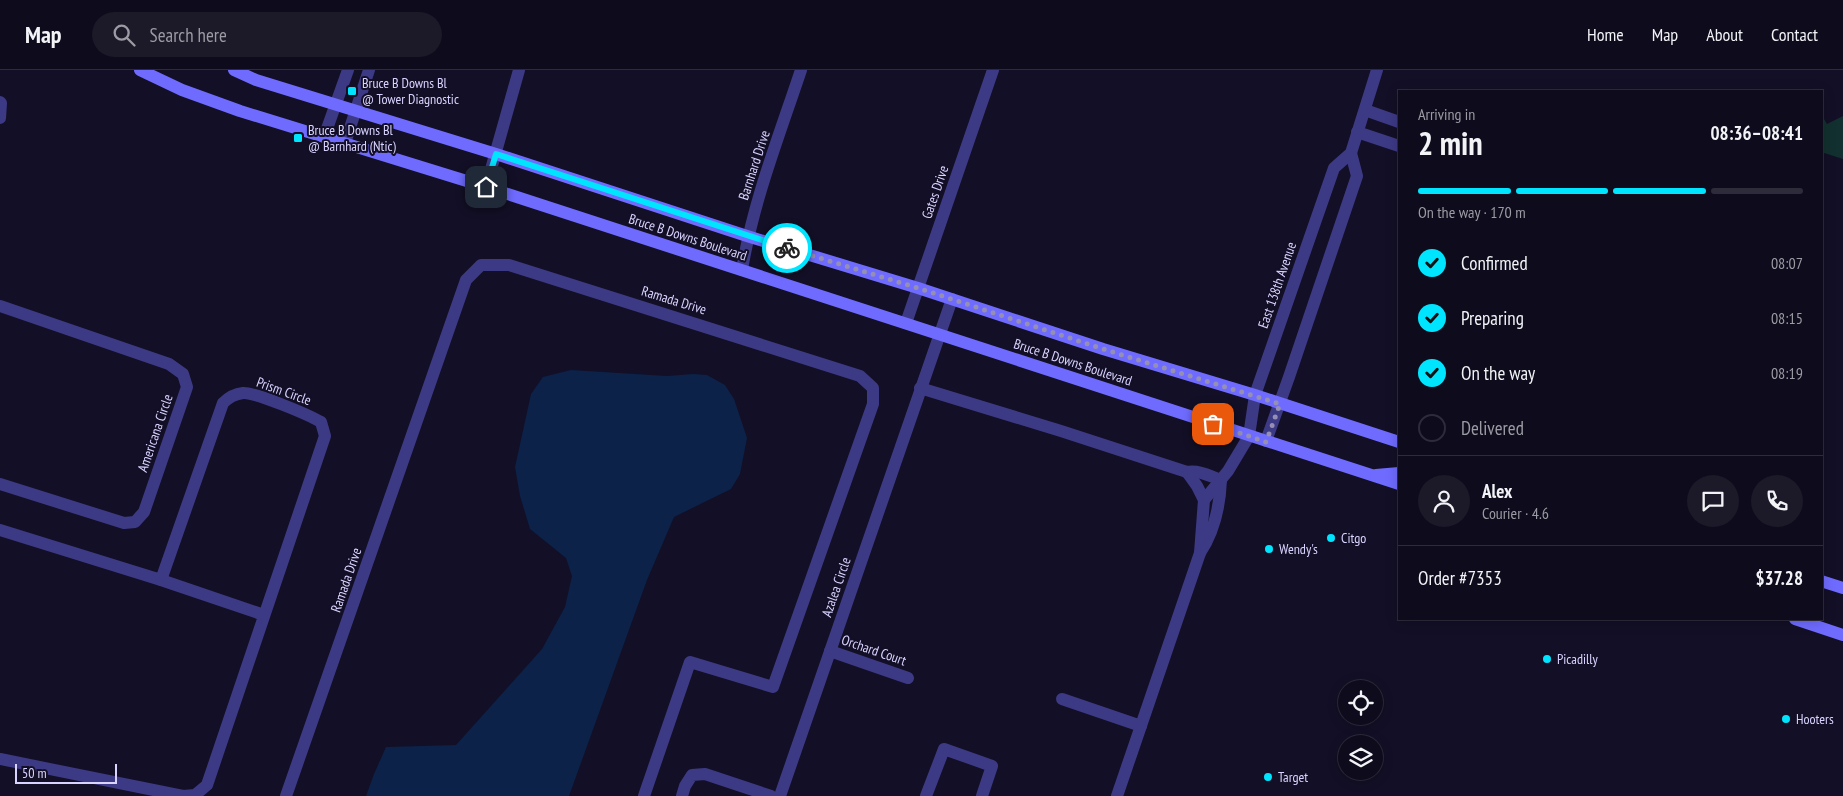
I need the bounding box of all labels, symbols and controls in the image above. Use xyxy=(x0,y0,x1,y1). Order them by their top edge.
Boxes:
search box xyxy=(92,12,442,57)
text: Map xyxy=(25,19,62,50)
icon: search xyxy=(110,21,138,49)
text: Search here xyxy=(150,23,227,47)
text: Home xyxy=(1587,23,1624,46)
text: Map xyxy=(1652,23,1678,46)
text: About xyxy=(1706,23,1743,46)
text: Contact xyxy=(1771,23,1818,46)
place label: Bruce B Downs Bl @ Tower Diagnostic xyxy=(362,74,459,108)
marker: Bruce B Downs Bl @ Tower Diagnostic xyxy=(346,85,358,97)
text: Arriving in xyxy=(1418,104,1475,124)
place label: Bruce B Downs Bl @ Barnhard (Ntic) xyxy=(308,121,396,155)
text: 08:36–08:41 xyxy=(1710,121,1803,145)
text: 2 min xyxy=(1418,122,1483,164)
street label: Barnhard Drive xyxy=(734,128,774,202)
marker: Bruce B Downs Bl @ Barnhard (Ntic) xyxy=(292,132,304,144)
street label: Gates Drive xyxy=(918,163,953,221)
pin xyxy=(465,166,507,208)
icon: home xyxy=(472,173,500,201)
text: On the way · 170 m xyxy=(1418,202,1526,222)
street label: Bruce B Downs Boulevard xyxy=(627,209,749,265)
courier xyxy=(762,223,812,273)
icon: bike xyxy=(773,234,801,262)
street label: East 138th Avenue xyxy=(1254,239,1300,331)
icon: check xyxy=(1418,249,1446,277)
text: Confirmed xyxy=(1461,251,1528,275)
text: 08:07 xyxy=(1771,253,1803,273)
street label: Ramada Drive xyxy=(639,282,709,318)
icon: check xyxy=(1418,304,1446,332)
text: Preparing xyxy=(1461,306,1524,330)
text: 08:15 xyxy=(1771,308,1803,328)
street label: Bruce B Downs Boulevard xyxy=(1012,334,1134,390)
icon: check xyxy=(1418,359,1446,387)
text: On the way xyxy=(1461,361,1535,385)
text: 08:19 xyxy=(1771,363,1803,383)
street label: Prism Circle xyxy=(254,373,314,409)
street label: Americana Circle xyxy=(133,392,177,474)
pin xyxy=(1192,403,1234,445)
icon: bag xyxy=(1199,410,1227,438)
text: Delivered xyxy=(1461,416,1524,440)
button: person xyxy=(1418,475,1470,527)
button: chat xyxy=(1687,475,1739,527)
button: phone xyxy=(1751,475,1803,527)
text: Alex xyxy=(1482,479,1512,503)
text: Courier · 4.6 xyxy=(1482,503,1549,523)
place label: Citgo xyxy=(1341,529,1366,547)
marker: Citgo xyxy=(1325,532,1337,544)
place label: Wendy's xyxy=(1279,540,1318,558)
marker: Wendy's xyxy=(1263,543,1275,555)
street label: Ramada Drive xyxy=(327,545,366,615)
street label: Azalea Circle xyxy=(817,555,855,619)
text: Order #7353 xyxy=(1418,566,1502,590)
text: $37.28 xyxy=(1755,566,1803,590)
street label: Orchard Court xyxy=(839,631,909,670)
place label: Picadilly xyxy=(1557,650,1599,668)
marker: Picadilly xyxy=(1541,653,1553,665)
map controls xyxy=(1338,680,1383,780)
button: locate xyxy=(1338,680,1383,725)
place label: Hooters xyxy=(1796,710,1834,728)
marker: Hooters xyxy=(1780,713,1792,725)
button: layers xyxy=(1338,735,1383,780)
scale bar xyxy=(15,761,118,784)
text: 50 m xyxy=(22,764,47,782)
place label: Target xyxy=(1278,768,1308,786)
marker: Target xyxy=(1262,771,1274,783)

